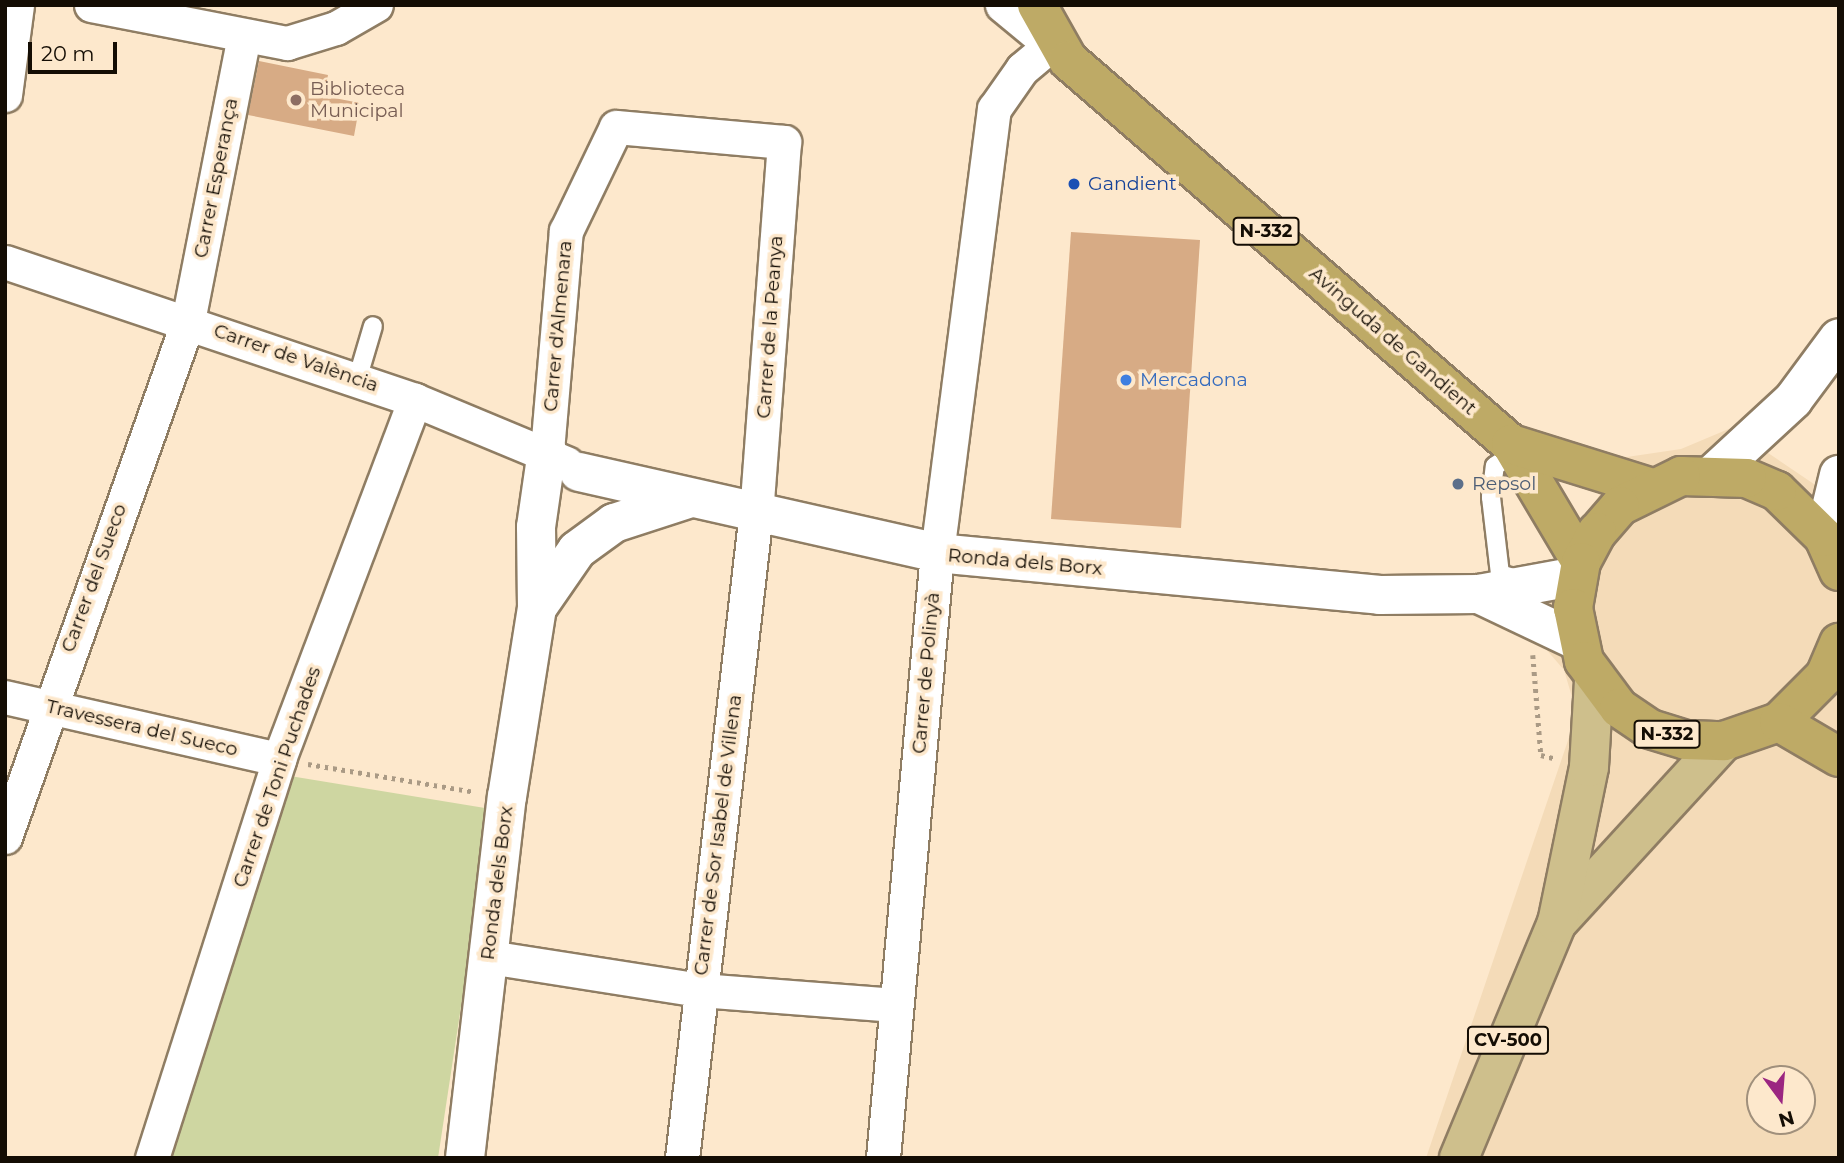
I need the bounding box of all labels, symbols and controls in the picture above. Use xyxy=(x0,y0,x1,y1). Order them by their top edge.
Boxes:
scale bar xyxy=(32,28,121,72)
text: 20 m xyxy=(41,41,95,66)
place label: Biblioteca Municipal xyxy=(310,78,405,122)
marker: Biblioteca Municipal xyxy=(288,92,304,108)
street label: Carrer Esperança xyxy=(189,96,243,260)
place label: Gandient xyxy=(1088,173,1177,195)
marker: Gandient xyxy=(1066,176,1082,192)
road number: N-332 xyxy=(1231,216,1301,246)
street label: Carrer de la Peanya xyxy=(752,235,788,419)
street label: Carrer d'Almenara xyxy=(539,239,577,413)
street label: Avinguda de Gandient xyxy=(1305,262,1481,420)
street label: Carrer de València xyxy=(211,319,381,397)
place label: Mercadona xyxy=(1140,369,1248,391)
marker: Mercadona xyxy=(1118,372,1134,388)
place label: Repsol xyxy=(1472,473,1536,495)
marker: Repsol xyxy=(1450,476,1466,492)
street label: Carrer del Sueco xyxy=(57,501,131,655)
street label: Ronda dels Borx xyxy=(947,544,1103,580)
street label: Carrer de Polinyà xyxy=(908,591,944,755)
street label: Carrer de Toni Puchades xyxy=(228,664,326,890)
street label: Carrer de Sor Isabel de Villena xyxy=(689,693,747,977)
street label: Travessera del Sueco xyxy=(44,695,240,761)
road number: N-332 xyxy=(1632,720,1702,748)
street label: Ronda dels Borx xyxy=(476,805,518,961)
road number: CV-500 xyxy=(1466,1026,1550,1055)
north arrow xyxy=(1746,1065,1816,1135)
text: N xyxy=(1776,1106,1797,1132)

